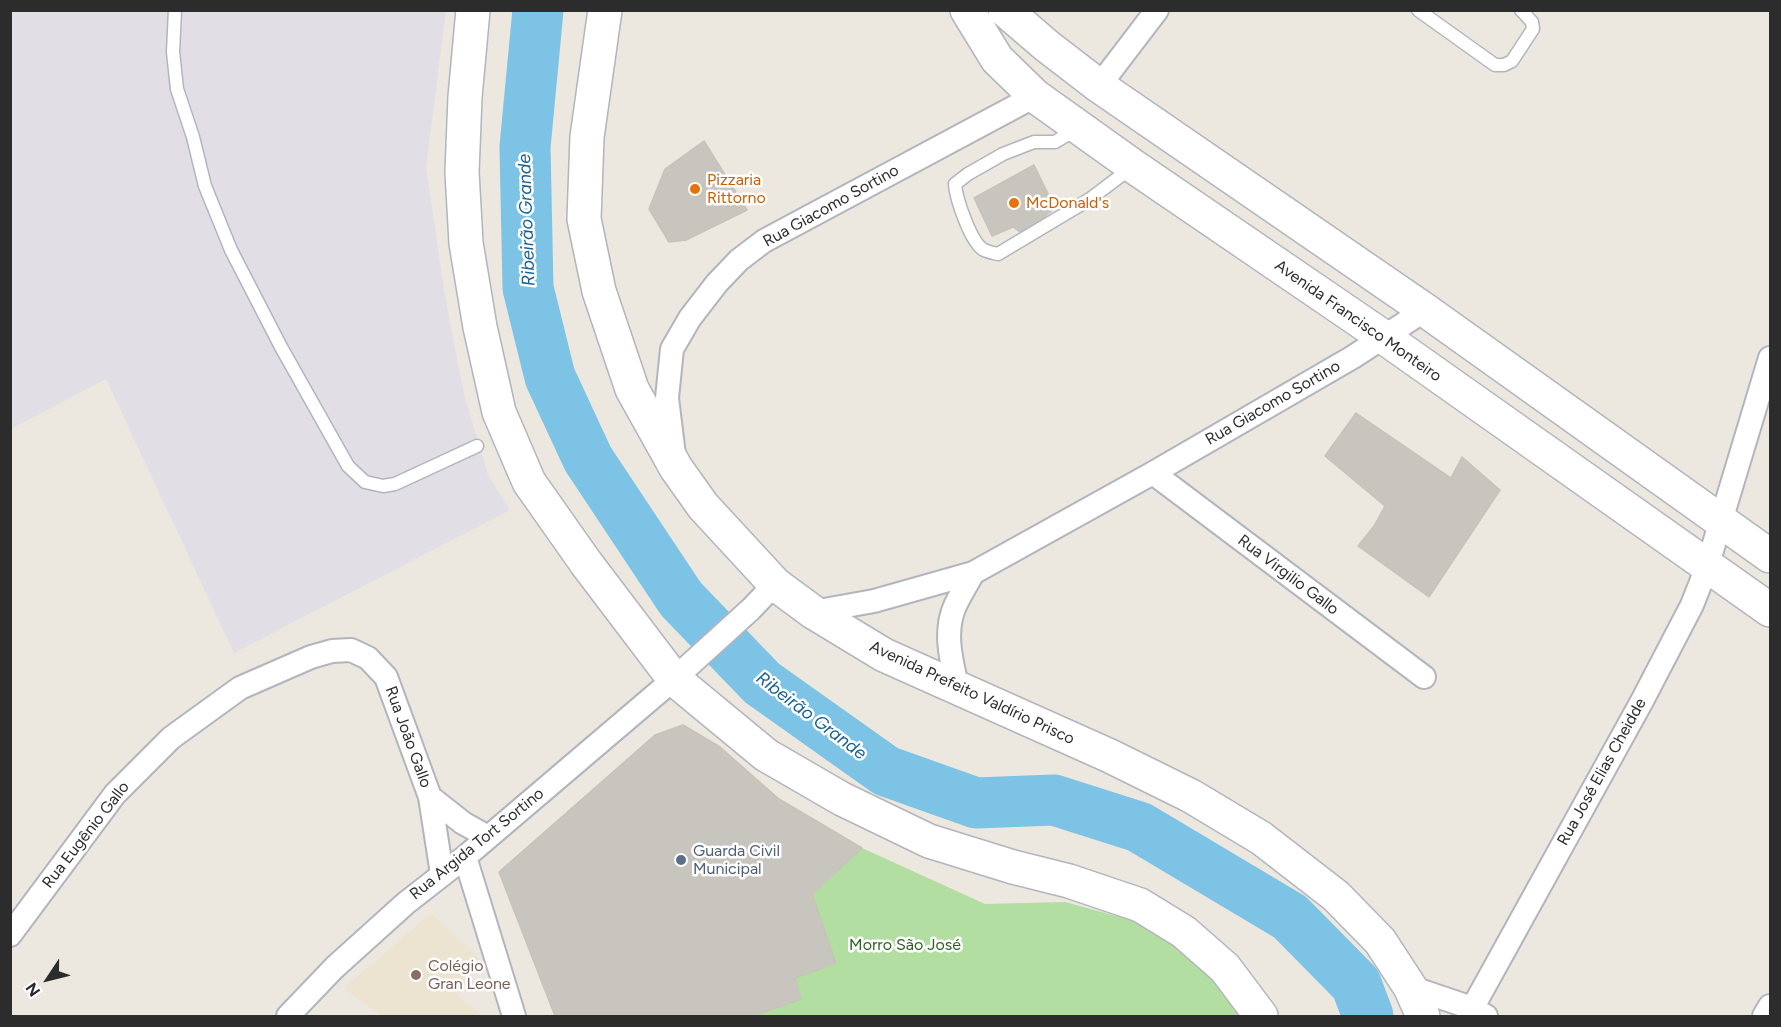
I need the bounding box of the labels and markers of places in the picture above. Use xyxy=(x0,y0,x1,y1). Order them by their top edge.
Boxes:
place label: Pizzaria Rittorno xyxy=(707,170,766,208)
marker: Pizzaria Rittorno xyxy=(688,182,702,196)
place label: McDonald's xyxy=(1026,193,1109,213)
marker: McDonald's xyxy=(1007,196,1021,210)
place label: Guarda Civil Municipal xyxy=(693,841,780,879)
marker: Guarda Civil Municipal xyxy=(674,853,688,867)
place label: Colégio Gran Leone xyxy=(428,956,511,994)
marker: Colégio Gran Leone xyxy=(409,968,423,982)

